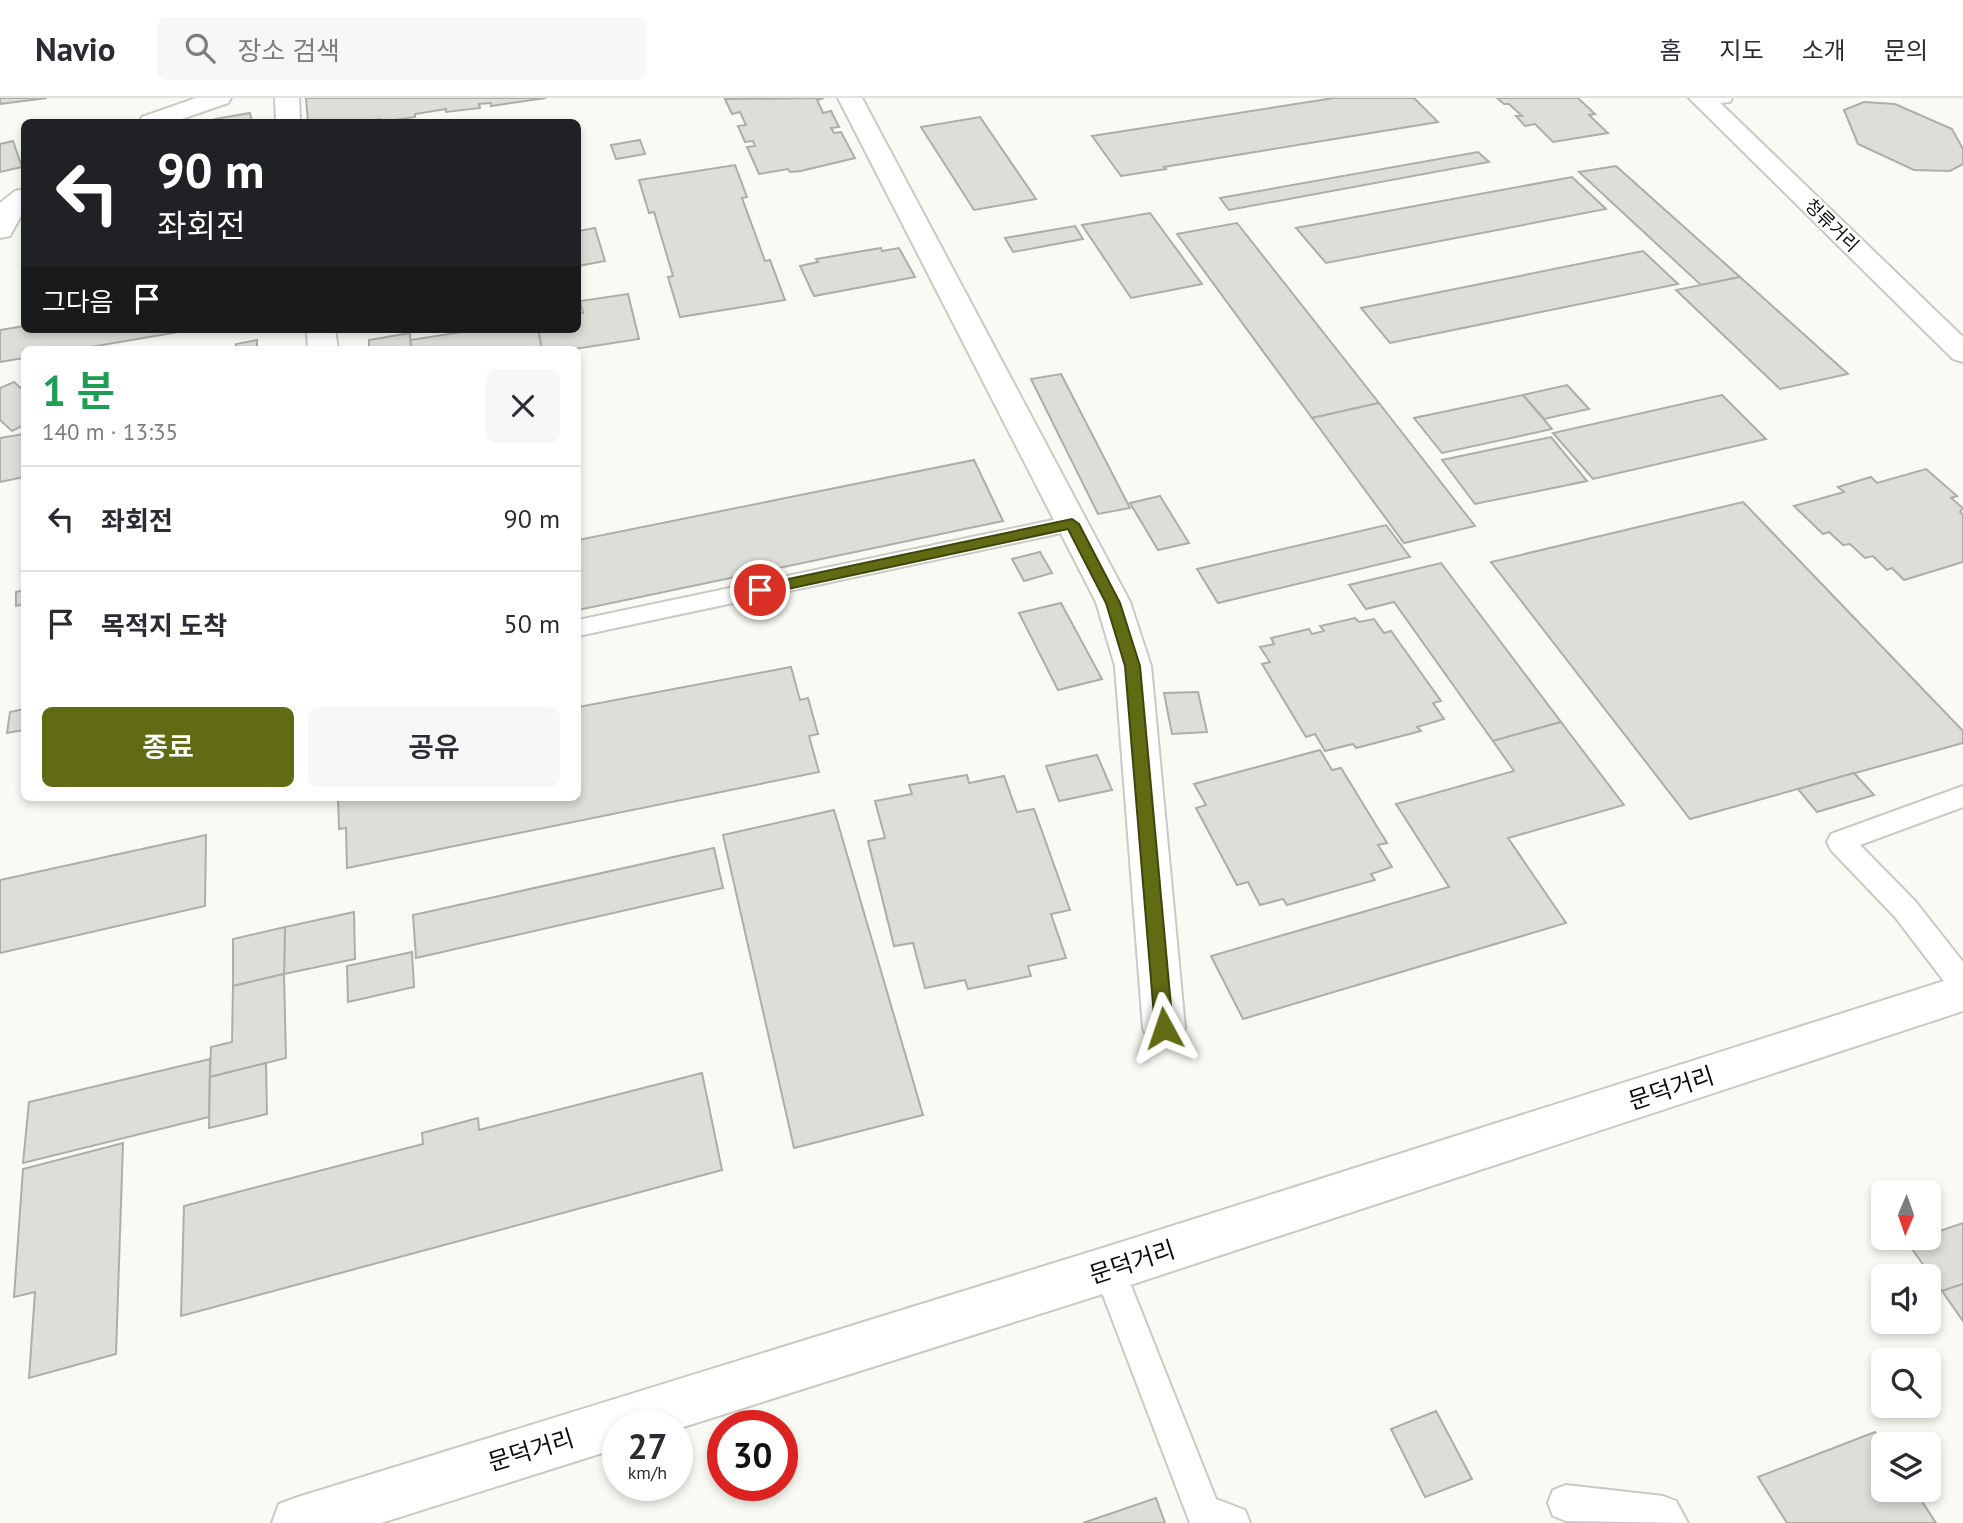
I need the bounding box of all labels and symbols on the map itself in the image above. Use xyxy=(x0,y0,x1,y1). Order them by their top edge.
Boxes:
street label: 청류거리 xyxy=(1800,194,1864,256)
pin xyxy=(730,560,790,620)
position arrow xyxy=(1127,991,1201,1065)
street label: 문덕거리 xyxy=(1624,1060,1718,1116)
north arrow xyxy=(1871,1180,1941,1250)
street label: 문덕거리 xyxy=(1085,1234,1179,1290)
speed limit sign: 30 xyxy=(707,1410,798,1501)
street label: 문덕거리 xyxy=(484,1422,578,1478)

